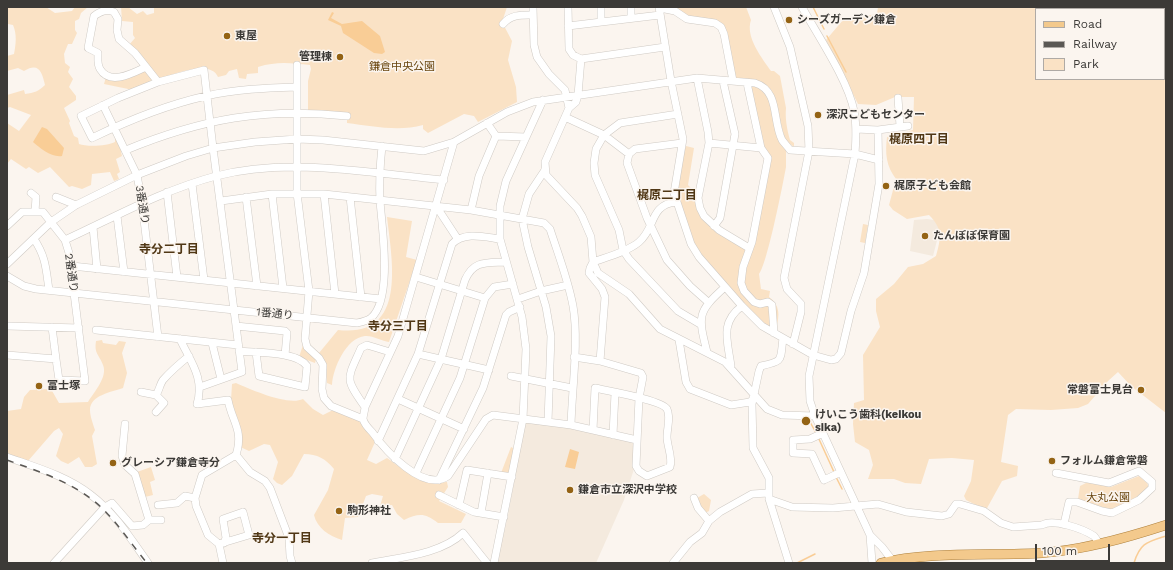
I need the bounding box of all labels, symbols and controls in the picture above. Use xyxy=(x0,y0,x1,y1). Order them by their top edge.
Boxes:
legend xyxy=(1035,8,1165,80)
place label: シーズガーデン鎌倉 xyxy=(797,13,896,27)
marker: シーズガーデン鎌倉 xyxy=(784,15,794,25)
text: Road xyxy=(1073,17,1102,31)
place label: 東屋 xyxy=(235,29,257,43)
marker: 東屋 xyxy=(222,31,232,41)
text: Railway xyxy=(1073,37,1117,51)
place label: 管理棟 xyxy=(299,50,332,64)
marker: 管理棟 xyxy=(335,52,345,62)
text: Park xyxy=(1073,57,1099,71)
park label: 鎌倉中央公園 xyxy=(369,60,435,74)
place label: 深沢こどもセンター xyxy=(826,108,925,122)
marker: 深沢こどもセンター xyxy=(813,110,823,120)
district label: 梶原四丁目 xyxy=(889,132,949,146)
place label: 梶原子ども会館 xyxy=(894,179,971,193)
marker: 梶原子ども会館 xyxy=(881,181,891,191)
street label: 3番通り xyxy=(132,185,152,225)
district label: 梶原二丁目 xyxy=(637,188,697,202)
place label: たんぽぽ保育園 xyxy=(933,229,1010,243)
marker: たんぽぽ保育園 xyxy=(920,231,930,241)
district label: 寺分二丁目 xyxy=(139,242,199,256)
street label: 2番通り xyxy=(62,253,80,293)
street label: 1番通り xyxy=(256,305,294,323)
district label: 寺分三丁目 xyxy=(368,319,428,333)
place label: 富士塚 xyxy=(47,379,80,393)
marker: 富士塚 xyxy=(34,381,44,391)
place label: 常磐富士見台 xyxy=(1067,383,1133,397)
marker: 常磐富士見台 xyxy=(1136,385,1146,395)
place label: けいこう歯科(keikou sika) xyxy=(815,408,921,434)
marker: けいこう歯科(keikou sika) xyxy=(800,415,812,427)
place label: フォルム鎌倉常磐 xyxy=(1060,454,1148,468)
place label: グレーシア鎌倉寺分 xyxy=(121,456,220,470)
marker: フォルム鎌倉常磐 xyxy=(1047,456,1057,466)
marker: グレーシア鎌倉寺分 xyxy=(108,458,118,468)
place label: 鎌倉市立深沢中学校 xyxy=(578,483,677,497)
marker: 鎌倉市立深沢中学校 xyxy=(565,485,575,495)
park label: 大丸公園 xyxy=(1086,491,1130,505)
place label: 駒形神社 xyxy=(347,504,391,518)
marker: 駒形神社 xyxy=(334,506,344,516)
district label: 寺分一丁目 xyxy=(252,531,312,545)
scale bar xyxy=(1037,536,1112,562)
text: 100 m xyxy=(1042,544,1077,558)

